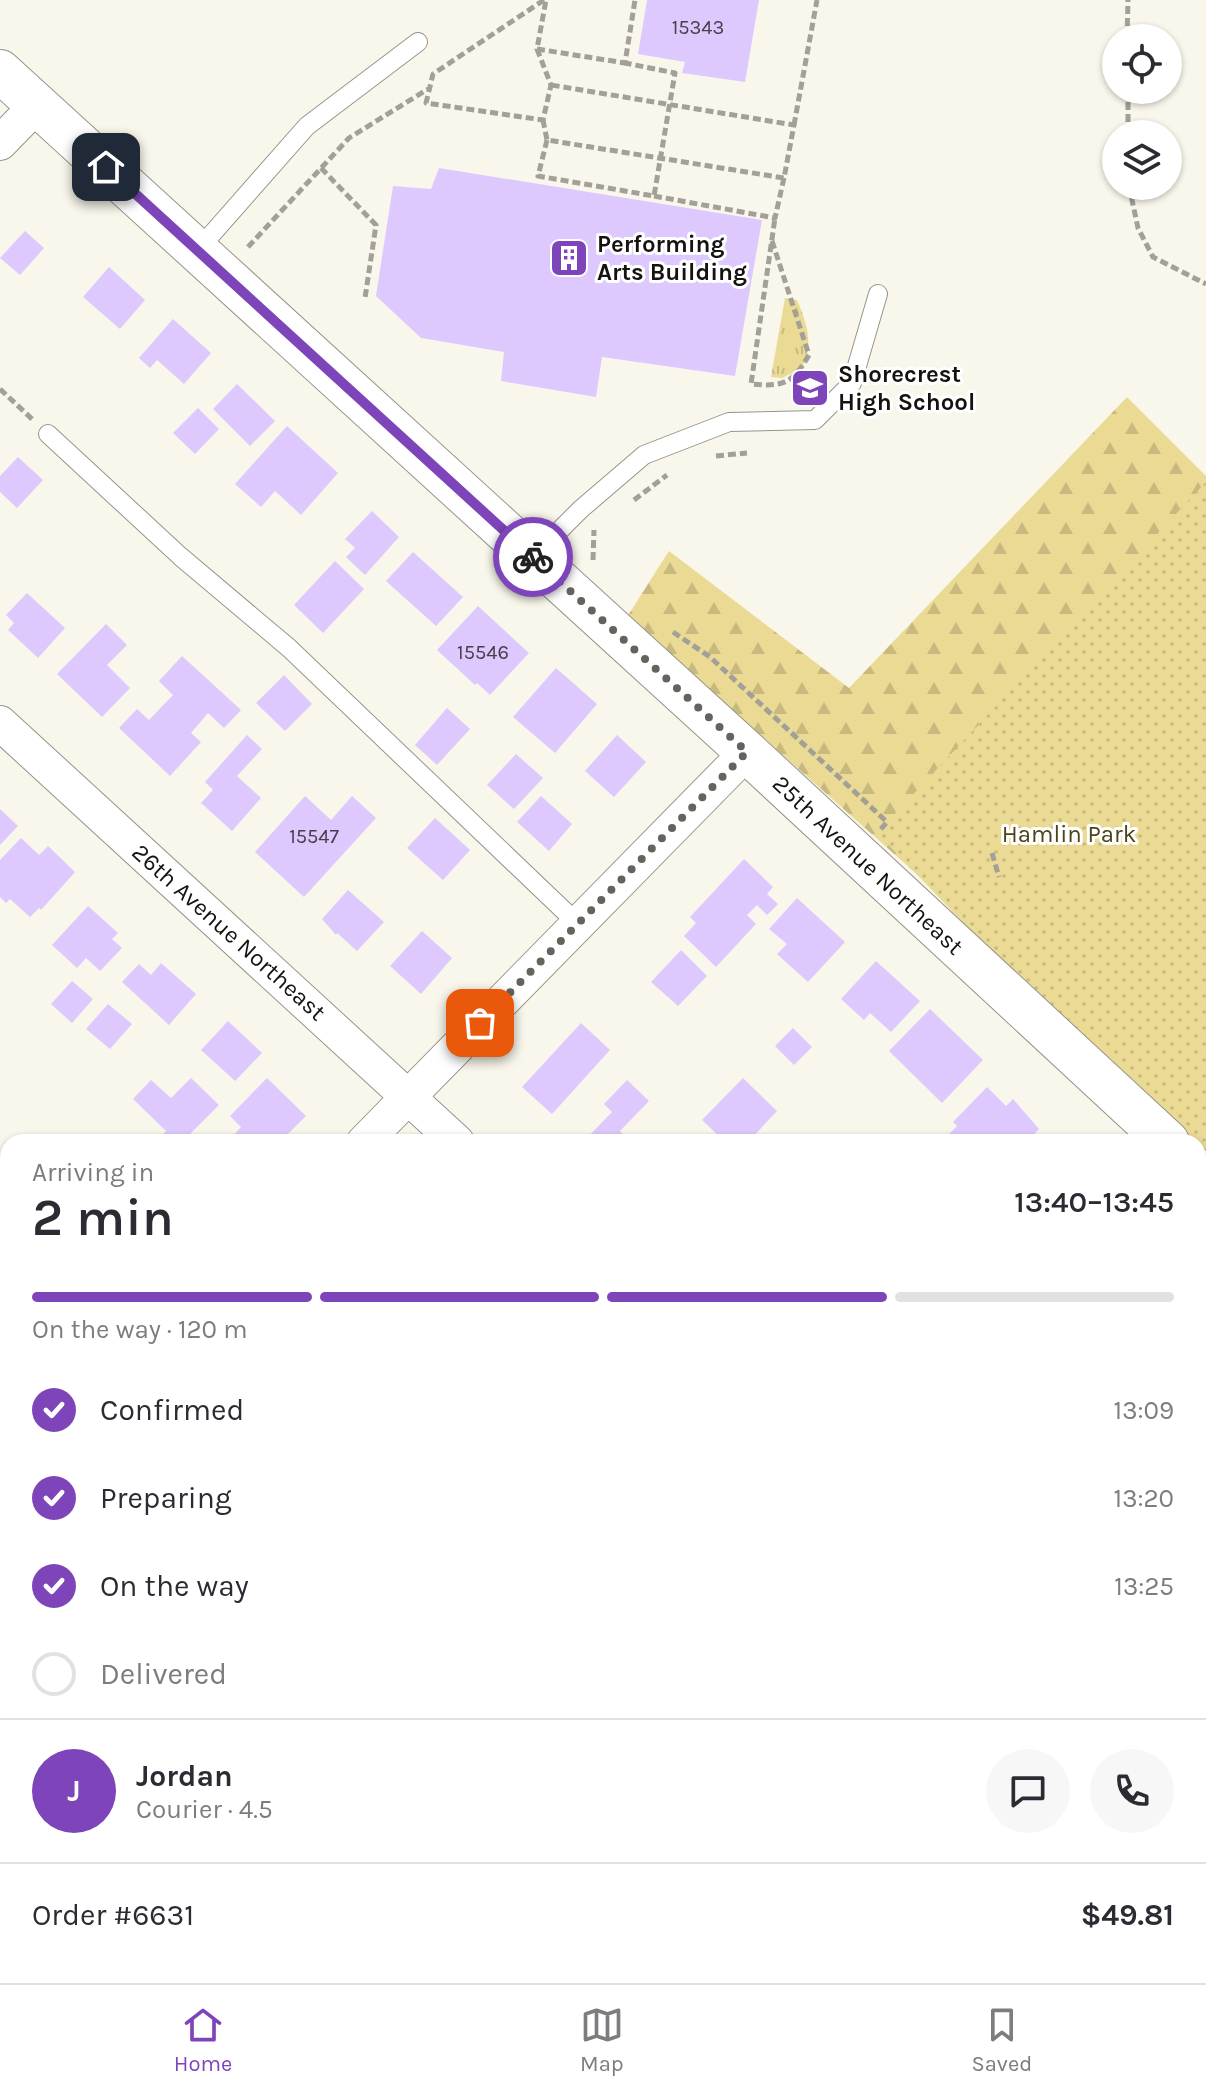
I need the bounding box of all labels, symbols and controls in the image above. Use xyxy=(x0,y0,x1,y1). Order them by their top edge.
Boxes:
house number: 15343 xyxy=(672,16,724,39)
map controls xyxy=(1102,24,1182,200)
button: locate xyxy=(1102,24,1182,104)
button: layers xyxy=(1102,120,1182,200)
pin xyxy=(72,133,140,201)
icon: home xyxy=(84,145,128,189)
place label: Performing Arts Building xyxy=(597,230,747,286)
building icon: Performing Arts Building xyxy=(548,237,590,279)
place label: Shorecrest High School xyxy=(838,360,975,416)
school or university icon: Shorecrest High School xyxy=(789,367,831,409)
courier xyxy=(493,517,573,597)
icon: bike xyxy=(511,535,555,579)
house number: 15546 xyxy=(457,641,509,664)
street label: 25th Avenue Northeast xyxy=(767,769,969,961)
park label: Hamlin Park xyxy=(1002,820,1136,848)
house number: 15547 xyxy=(289,825,339,848)
street label: 26th Avenue Northeast xyxy=(127,838,331,1026)
pin xyxy=(446,989,514,1057)
icon: bag xyxy=(458,1001,502,1045)
text: Arriving in xyxy=(32,1157,154,1188)
text: 13:40–13:45 xyxy=(1014,1184,1174,1220)
text: 2 min xyxy=(32,1187,174,1248)
text: On the way · 120 m xyxy=(32,1314,247,1345)
icon: check xyxy=(32,1388,76,1432)
text: Confirmed xyxy=(100,1392,244,1428)
text: 13:09 xyxy=(1114,1395,1174,1426)
icon: check xyxy=(32,1476,76,1520)
text: Preparing xyxy=(100,1480,232,1516)
text: 13:20 xyxy=(1114,1483,1174,1514)
icon: check xyxy=(32,1564,76,1608)
text: On the way xyxy=(100,1568,249,1604)
text: 13:25 xyxy=(1114,1571,1174,1602)
text: Delivered xyxy=(100,1656,227,1692)
button: chat xyxy=(986,1749,1070,1833)
button: phone xyxy=(1090,1749,1174,1833)
text: Jordan xyxy=(136,1758,233,1794)
text: J xyxy=(67,1773,81,1809)
text: Courier · 4.5 xyxy=(136,1794,273,1825)
text: Order #6631 xyxy=(32,1897,194,1933)
text: $49.81 xyxy=(1081,1897,1174,1933)
tab: Home xyxy=(174,2003,232,2077)
tab: Map xyxy=(580,2003,624,2077)
tab: Saved xyxy=(971,2003,1032,2077)

